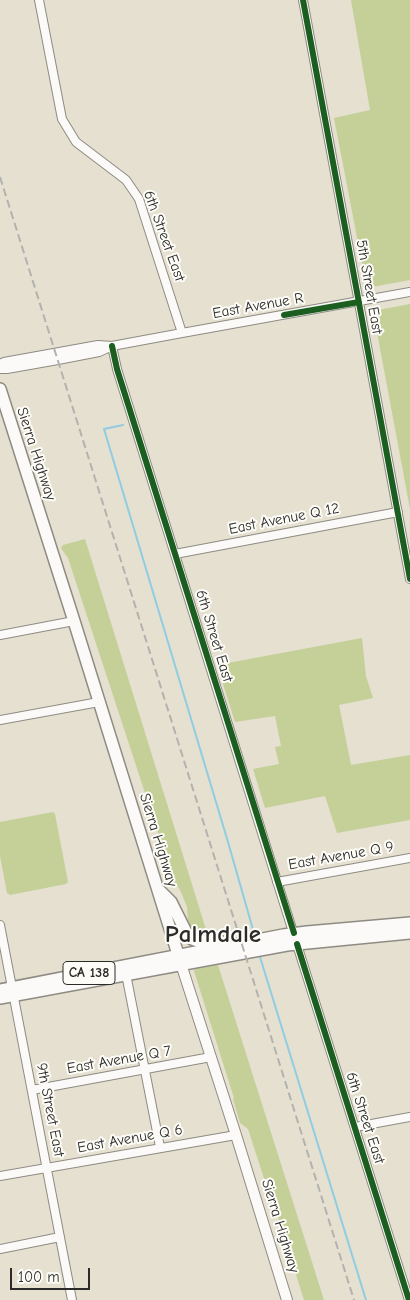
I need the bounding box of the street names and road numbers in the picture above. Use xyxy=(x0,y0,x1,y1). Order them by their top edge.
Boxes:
street label: 6th Street East xyxy=(139,188,189,284)
street label: 5th Street East xyxy=(352,238,386,336)
street label: East Avenue R xyxy=(211,289,305,323)
street label: Sierra Highway xyxy=(12,405,60,503)
street label: East Avenue Q 12 xyxy=(227,499,341,539)
street label: 6th Street East xyxy=(191,588,237,684)
street label: Sierra Highway xyxy=(135,791,181,889)
street label: East Avenue Q 9 xyxy=(287,838,395,874)
road number: CA 138 xyxy=(63,961,115,984)
street label: East Avenue Q 7 xyxy=(65,1042,173,1078)
street label: 9th Street East xyxy=(32,1062,68,1158)
street label: 6th Street East xyxy=(342,1070,388,1166)
street label: East Avenue Q 6 xyxy=(76,1121,184,1157)
street label: Sierra Highway xyxy=(257,1177,303,1275)

